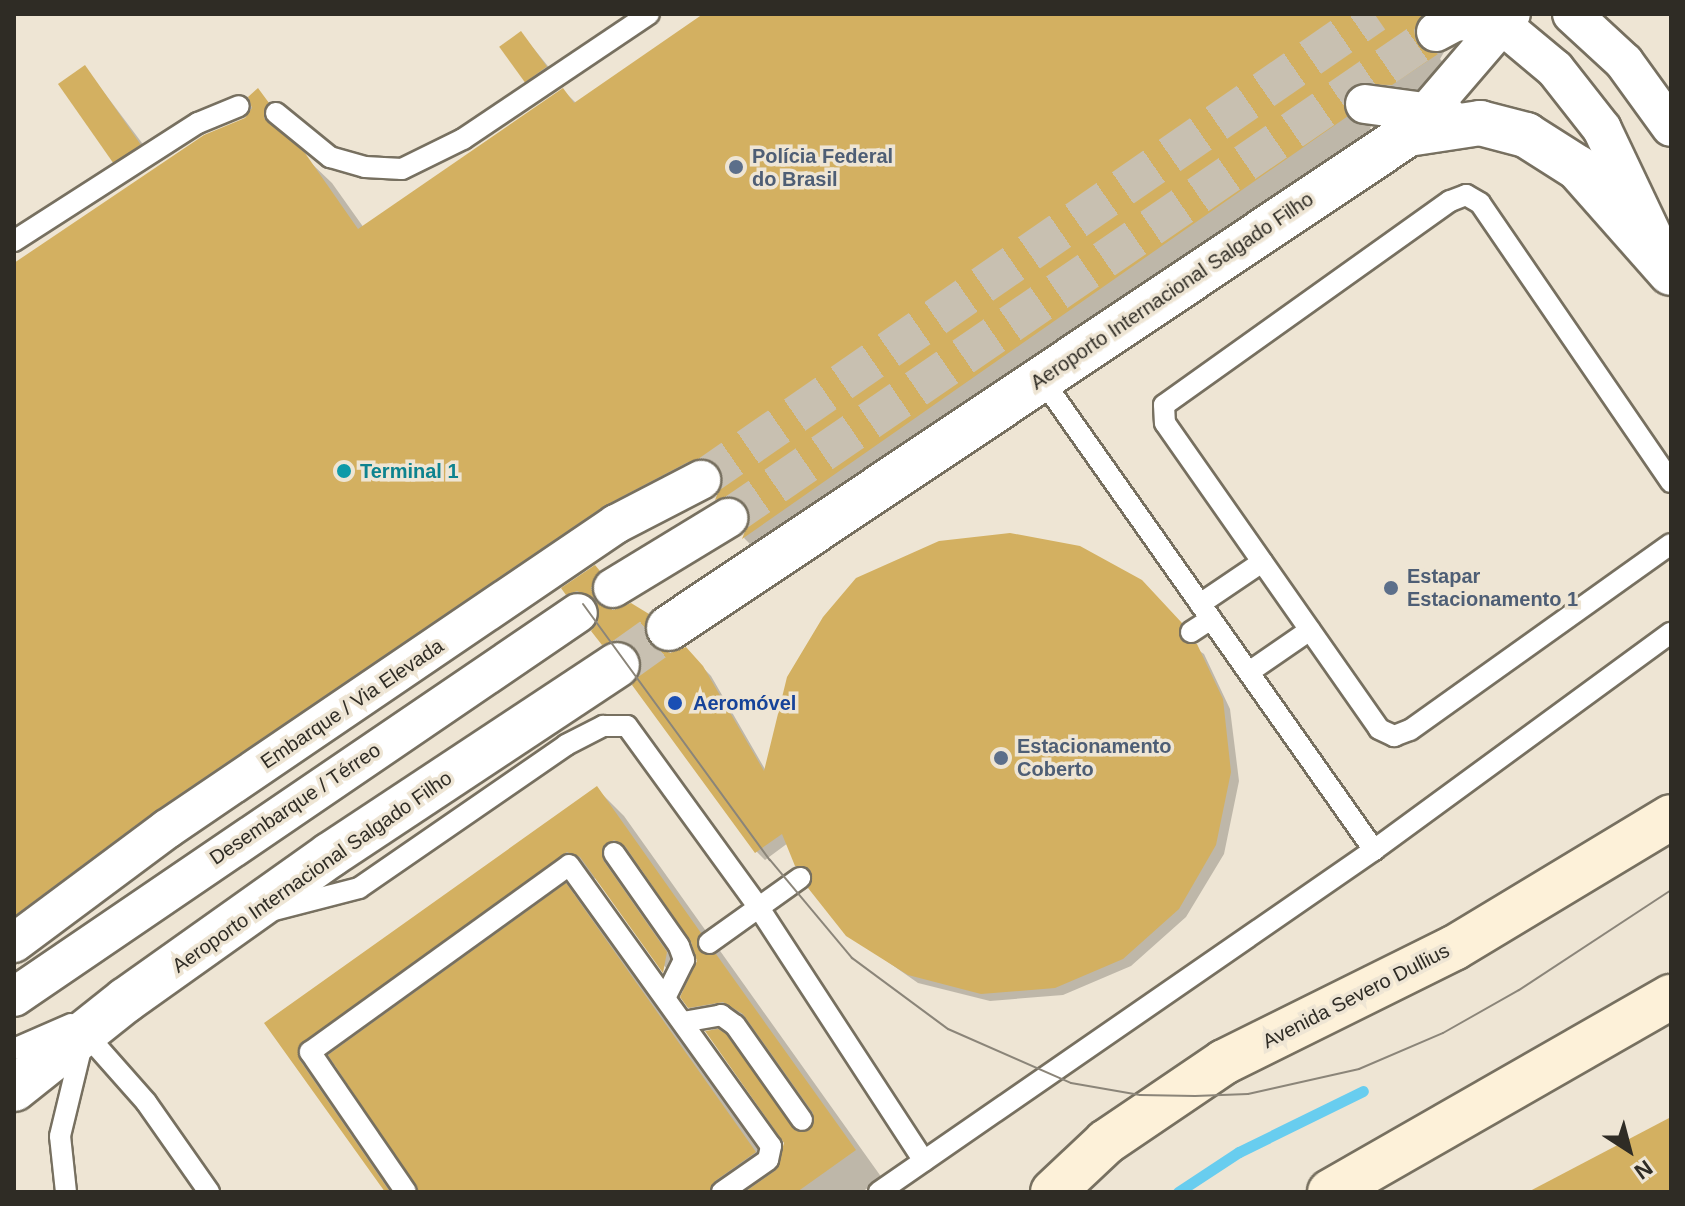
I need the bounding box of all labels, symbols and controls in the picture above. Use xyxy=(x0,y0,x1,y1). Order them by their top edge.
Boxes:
place label: Polícia Federal do Brasil xyxy=(752,144,893,191)
marker: Polícia Federal do Brasil xyxy=(727,158,745,176)
street label: Aeroporto Internacional Salgado Filho xyxy=(1026,187,1318,395)
place label: Terminal 1 xyxy=(360,459,459,483)
marker: Terminal 1 xyxy=(335,462,353,480)
place label: Estapar Estacionamento 1 xyxy=(1407,564,1578,611)
marker: Estapar Estacionamento 1 xyxy=(1382,579,1400,597)
street label: Embarque / Via Elevada xyxy=(256,634,448,774)
place label: Aeromóvel xyxy=(693,691,796,715)
marker: Aeromóvel xyxy=(664,692,686,714)
place label: Estacionamento Coberto xyxy=(1017,734,1171,781)
street label: Desembarque / Térreo xyxy=(205,738,385,870)
marker: Estacionamento Coberto xyxy=(992,749,1010,767)
street label: Aeroporto Internacional Salgado Filho xyxy=(168,766,456,978)
street label: Avenida Severo Dullius xyxy=(1259,938,1453,1054)
north arrow xyxy=(1589,1110,1669,1190)
text: N xyxy=(1630,1155,1657,1185)

